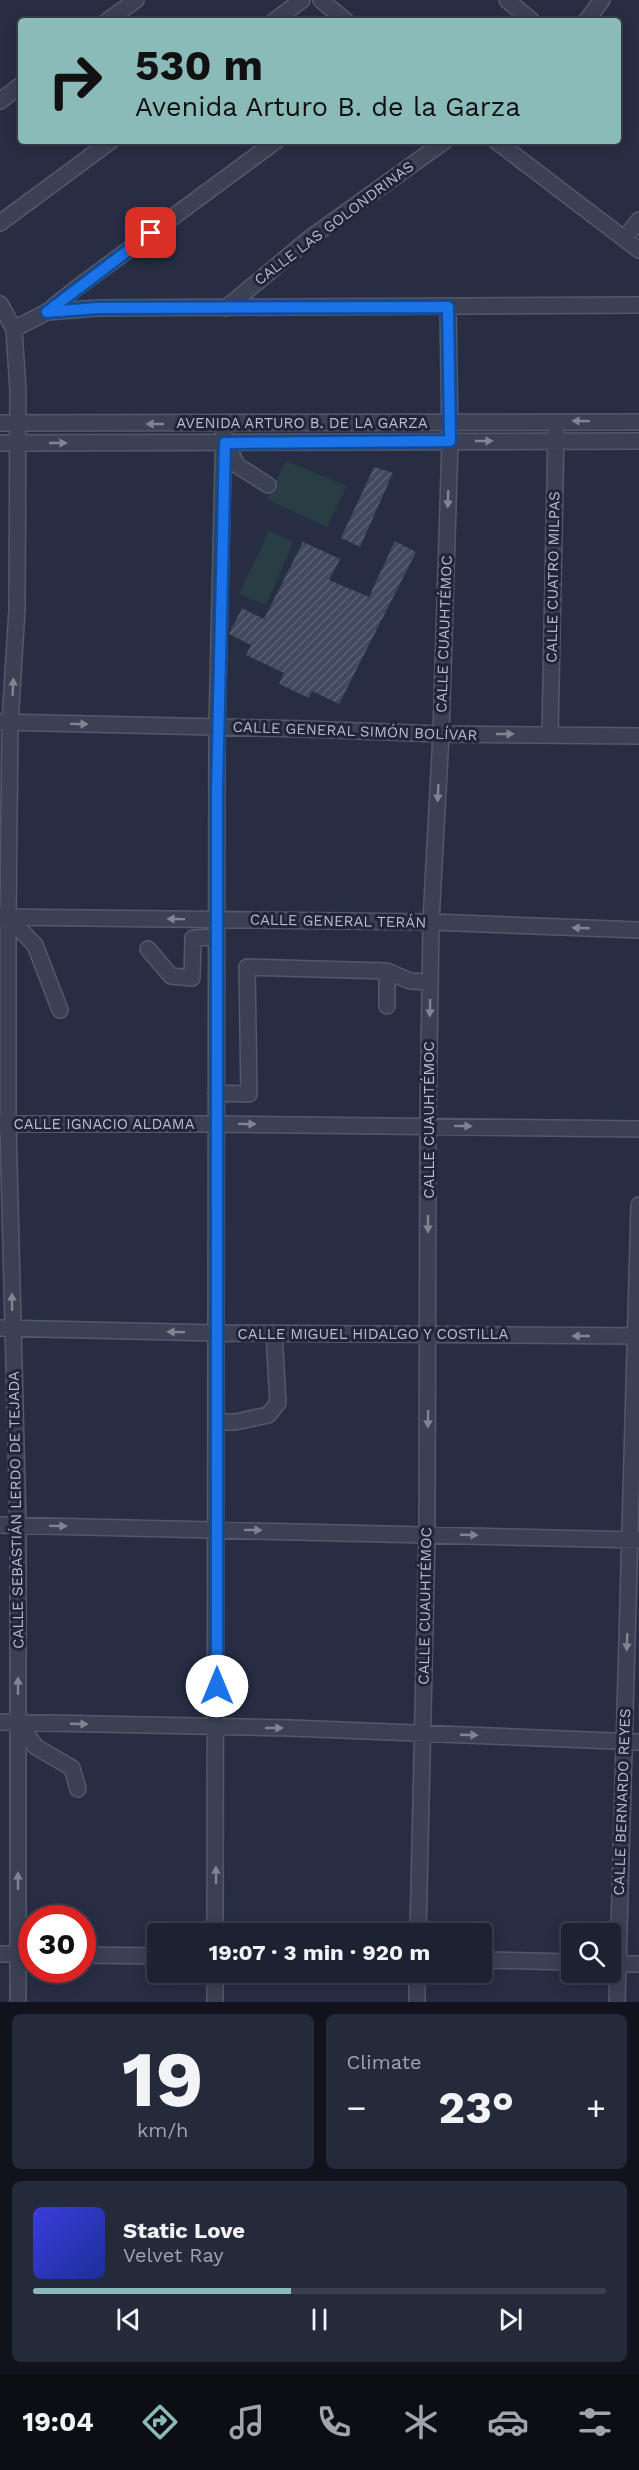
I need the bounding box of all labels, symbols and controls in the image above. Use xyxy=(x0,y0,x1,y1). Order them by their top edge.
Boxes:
text: 530 m xyxy=(135,41,263,90)
icon: right xyxy=(36,42,114,120)
text: Avenida Arturo B. de la Garza xyxy=(135,91,521,123)
street label: CALLE LAS GOLONDRINAS xyxy=(251,157,417,289)
pin xyxy=(125,207,176,258)
icon: arrive xyxy=(134,216,167,249)
street label: AVENIDA ARTURO B. DE LA GARZA xyxy=(176,414,428,432)
one-way arrow xyxy=(571,416,590,426)
one-way arrow xyxy=(145,419,164,429)
one-way arrow xyxy=(475,436,494,446)
one-way arrow xyxy=(49,438,68,448)
one-way arrow xyxy=(443,490,453,509)
street label: CALLE CUATRO MILPAS xyxy=(543,491,563,663)
street label: CALLE CUAUHTÉMOC xyxy=(432,555,456,713)
one-way arrow xyxy=(8,677,17,696)
street label: CALLE GENERAL SIMÓN BOLÍVAR xyxy=(232,717,478,744)
one-way arrow xyxy=(70,719,89,729)
one-way arrow xyxy=(496,729,515,739)
one-way arrow xyxy=(433,783,442,802)
street label: CALLE GENERAL TERÁN xyxy=(250,910,426,932)
one-way arrow xyxy=(166,914,185,924)
one-way arrow xyxy=(571,923,590,932)
one-way arrow xyxy=(425,999,435,1018)
street label: CALLE CUAUHTÉMOC xyxy=(420,1041,438,1199)
street label: CALLE IGNACIO ALDAMA xyxy=(13,1115,195,1133)
one-way arrow xyxy=(238,1119,257,1129)
one-way arrow xyxy=(454,1121,473,1131)
one-way arrow xyxy=(423,1215,433,1234)
one-way arrow xyxy=(7,1292,17,1311)
street label: CALLE MIGUEL HIDALGO Y COSTILLA xyxy=(238,1325,509,1343)
one-way arrow xyxy=(166,1327,185,1337)
one-way arrow xyxy=(571,1331,590,1341)
street label: CALLE SEBASTIÁN LERDO DE TEJADA xyxy=(5,1371,27,1649)
one-way arrow xyxy=(423,1410,433,1429)
one-way arrow xyxy=(49,1522,68,1531)
one-way arrow xyxy=(244,1525,263,1535)
street label: CALLE CUAUHTÉMOC xyxy=(415,1527,435,1685)
one-way arrow xyxy=(460,1530,479,1540)
one-way arrow xyxy=(623,1632,632,1651)
position arrow xyxy=(185,1654,249,1718)
one-way arrow xyxy=(13,1676,23,1695)
street label: CALLE BERNARDO REYES xyxy=(610,1708,634,1896)
one-way arrow xyxy=(70,1719,89,1729)
one-way arrow xyxy=(265,1723,284,1733)
one-way arrow xyxy=(460,1731,479,1740)
one-way arrow xyxy=(211,1866,221,1885)
one-way arrow xyxy=(13,1871,23,1890)
speed limit sign: 30 xyxy=(18,1905,96,1983)
map controls xyxy=(561,1923,621,1983)
button: search xyxy=(561,1923,621,1983)
text: 19:07 · 3 min · 920 m xyxy=(209,1940,430,1965)
text: 19 xyxy=(122,2033,204,2125)
text: Climate xyxy=(347,2050,422,2074)
text: 23° xyxy=(438,2081,514,2134)
text: − xyxy=(347,2088,366,2127)
text: + xyxy=(586,2088,606,2127)
text: km/h xyxy=(137,2118,189,2142)
text: Static Love xyxy=(123,2218,245,2243)
text: Velvet Ray xyxy=(123,2243,224,2267)
icon: previous xyxy=(112,2303,145,2336)
icon: pause xyxy=(303,2303,336,2336)
icon: next xyxy=(494,2303,527,2336)
icon: directions xyxy=(139,2401,181,2443)
icon: music xyxy=(226,2401,268,2443)
icon: phone xyxy=(313,2401,355,2443)
icon: climate xyxy=(400,2401,442,2443)
icon: car xyxy=(487,2401,529,2443)
icon: filters xyxy=(574,2401,616,2443)
text: 19:04 xyxy=(23,2406,94,2438)

